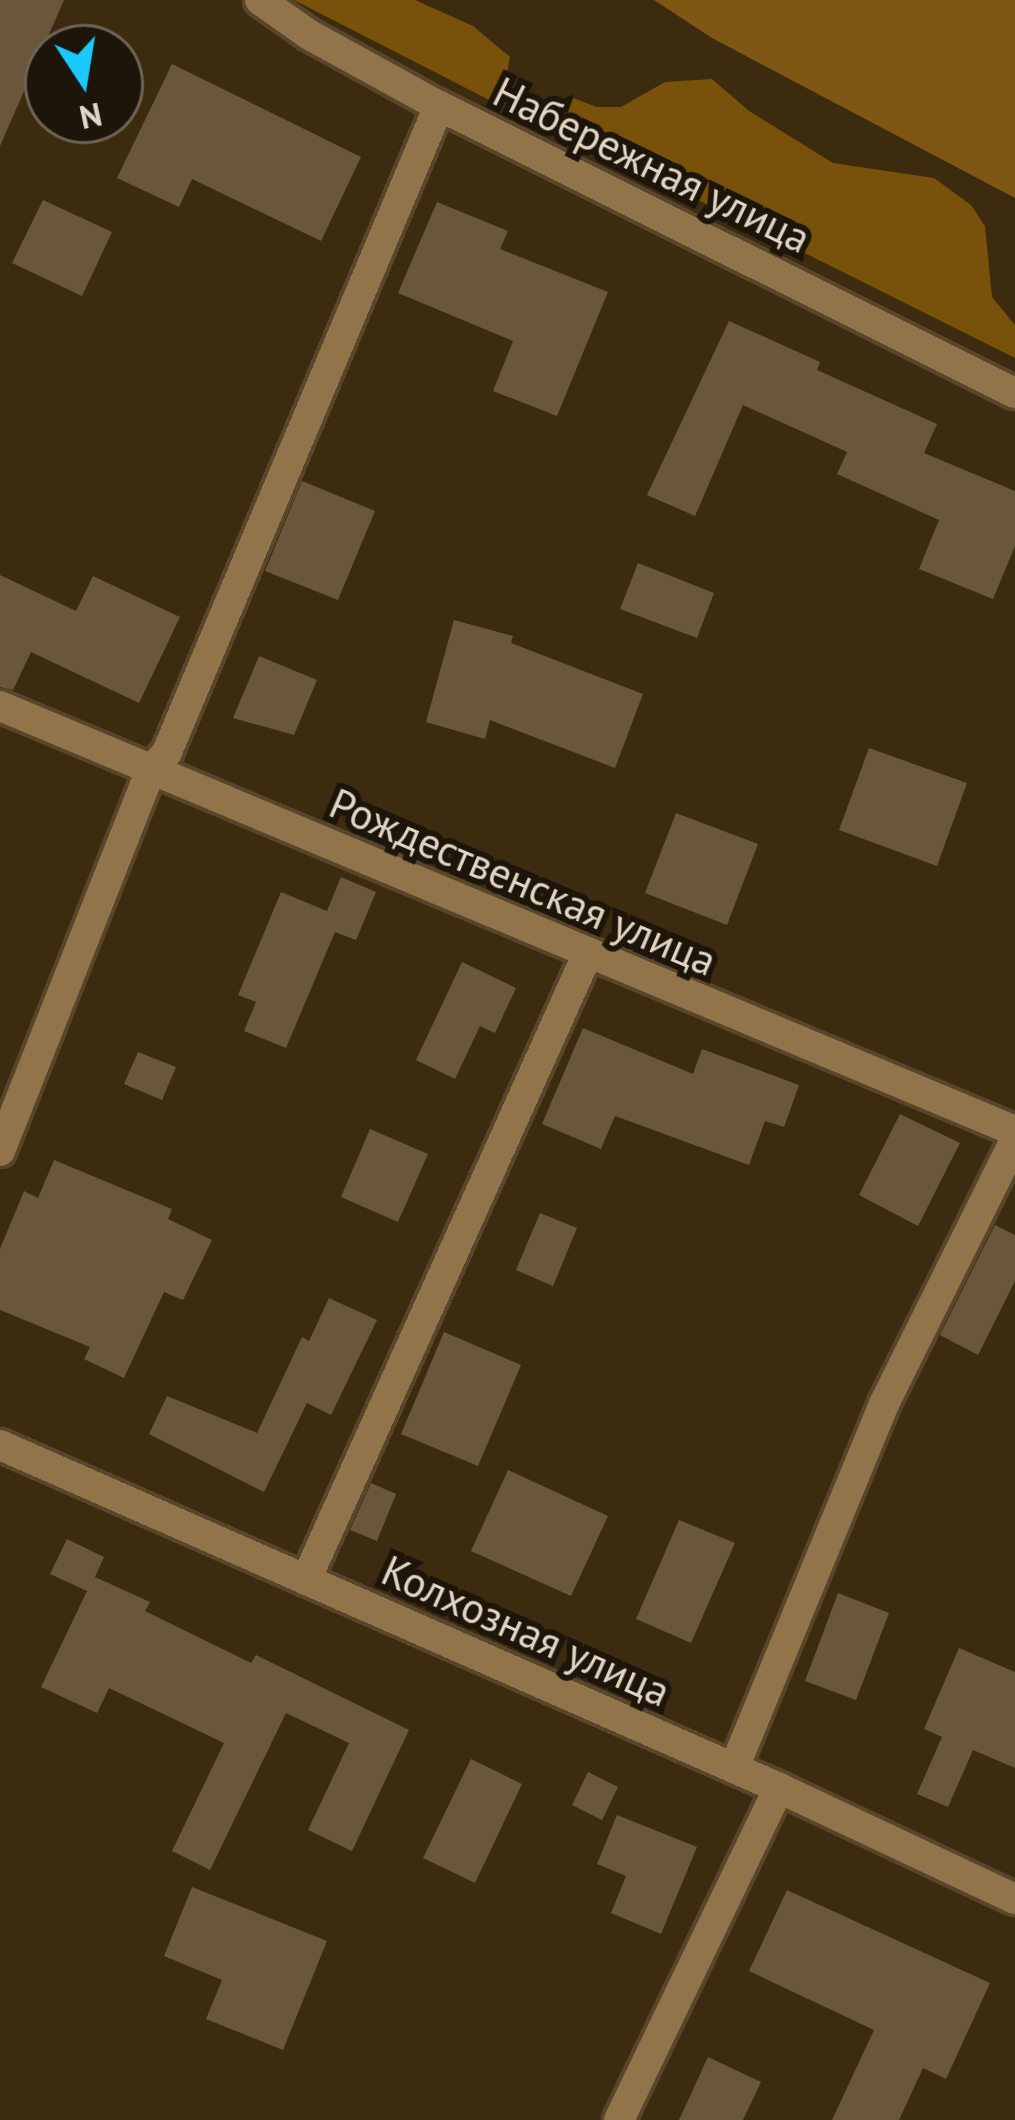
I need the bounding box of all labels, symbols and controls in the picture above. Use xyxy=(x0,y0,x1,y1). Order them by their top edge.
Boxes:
north arrow xyxy=(24,24,144,144)
street label: Набережная улица xyxy=(485,67,819,263)
text: N xyxy=(76,93,106,140)
street label: Рождественская улица xyxy=(322,778,724,986)
street label: Колхозная улица xyxy=(374,1545,678,1717)

